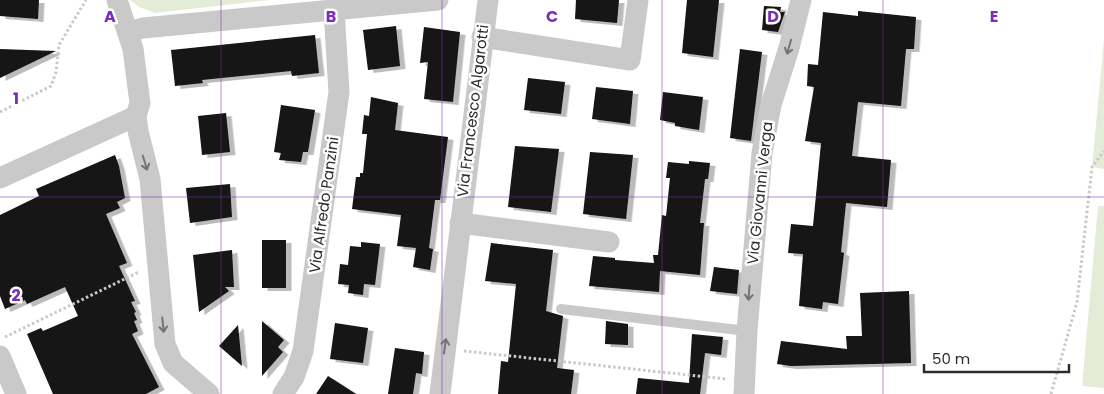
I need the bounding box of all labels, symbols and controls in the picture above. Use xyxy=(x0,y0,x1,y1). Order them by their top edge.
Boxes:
text: A xyxy=(104,5,116,28)
text: B xyxy=(326,5,336,28)
text: C xyxy=(546,5,558,28)
text: D xyxy=(767,5,779,28)
text: E xyxy=(990,5,998,28)
street label: Via Francesco Algarotti xyxy=(451,23,494,198)
one-way arrow xyxy=(784,39,794,55)
text: 1 xyxy=(13,87,19,110)
street label: Via Giovanni Verga xyxy=(742,120,777,266)
street label: Via Alfredo Panzini xyxy=(304,135,343,275)
one-way arrow xyxy=(141,155,151,171)
text: 2 xyxy=(11,284,21,307)
one-way arrow xyxy=(745,285,754,301)
one-way arrow xyxy=(158,316,168,332)
one-way arrow xyxy=(440,338,450,354)
scale bar xyxy=(924,342,1069,374)
text: 50 m xyxy=(932,348,970,369)

